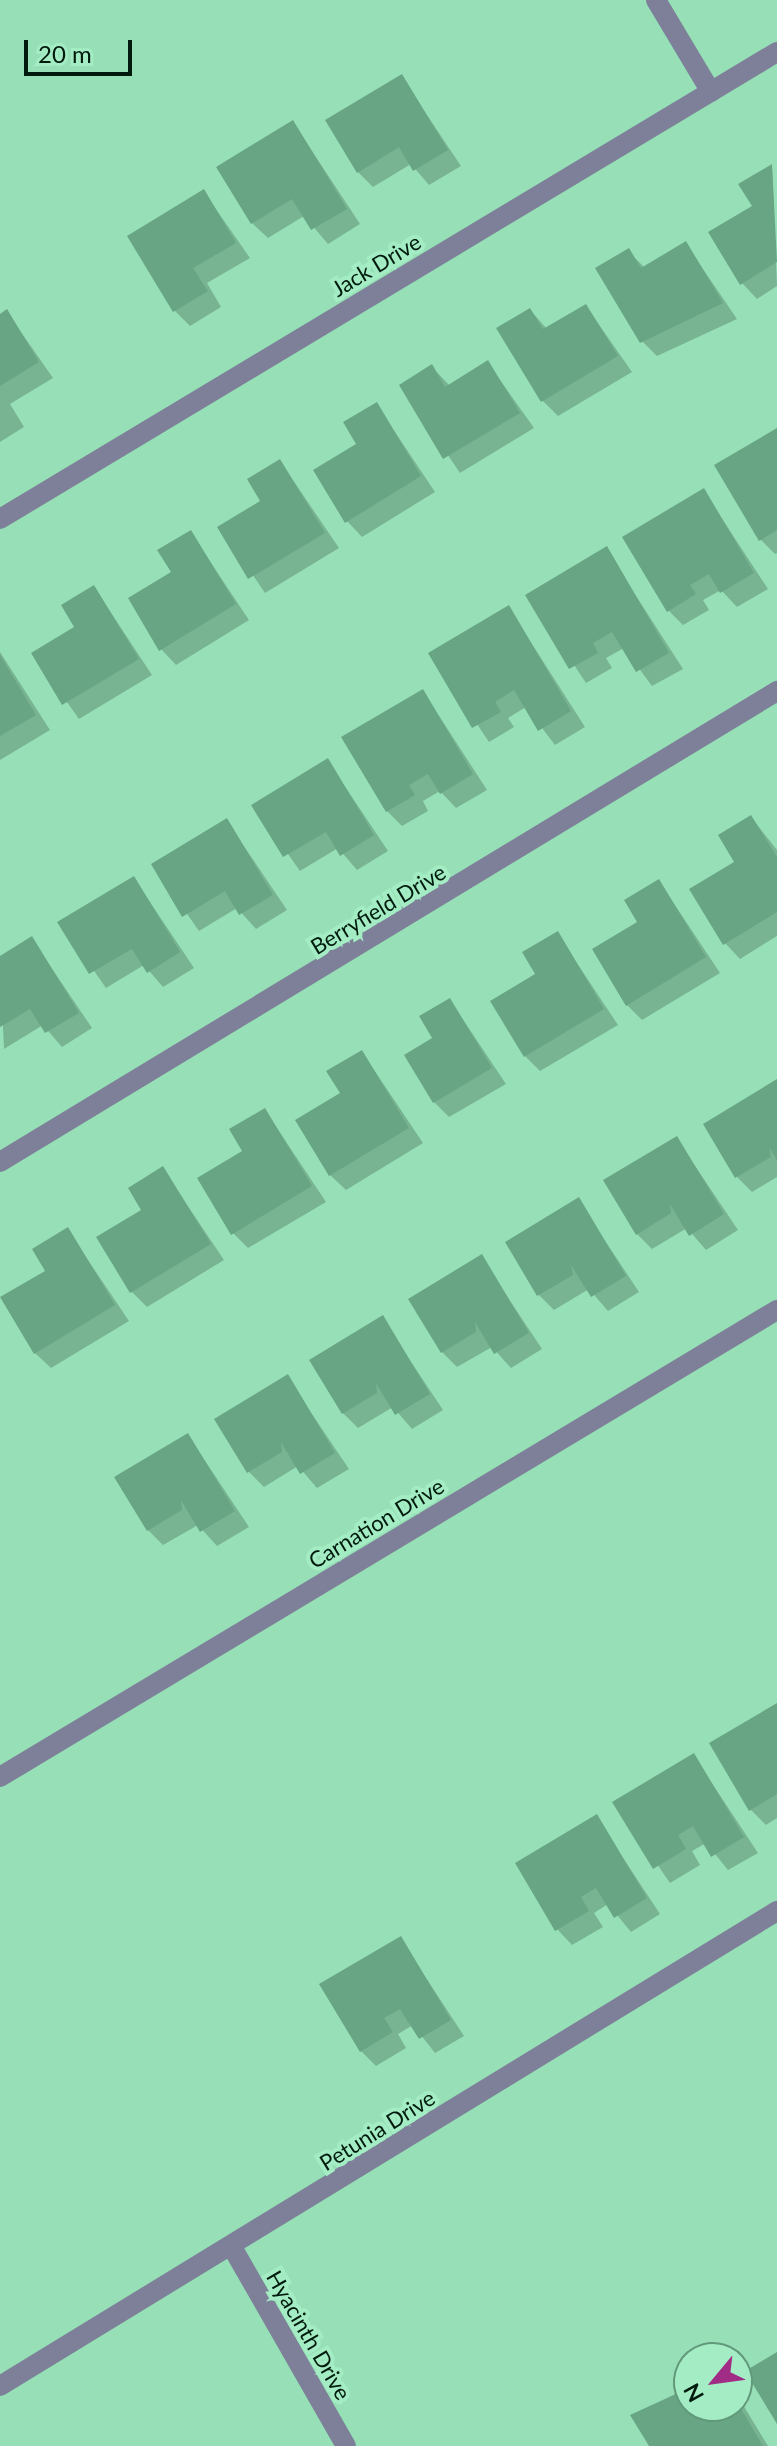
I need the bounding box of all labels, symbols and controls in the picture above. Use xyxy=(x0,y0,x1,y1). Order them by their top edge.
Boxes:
scale bar xyxy=(28,24,136,74)
text: 20 m xyxy=(38,39,92,68)
street label: Jack Drive xyxy=(327,228,425,302)
street label: Berryfield Drive xyxy=(306,858,450,960)
street label: Carnation Drive xyxy=(304,1472,448,1574)
street label: Petunia Drive xyxy=(315,2084,439,2176)
street label: Hyacinth Drive xyxy=(261,2266,357,2404)
north arrow xyxy=(673,2342,753,2422)
text: N xyxy=(677,2379,709,2407)

